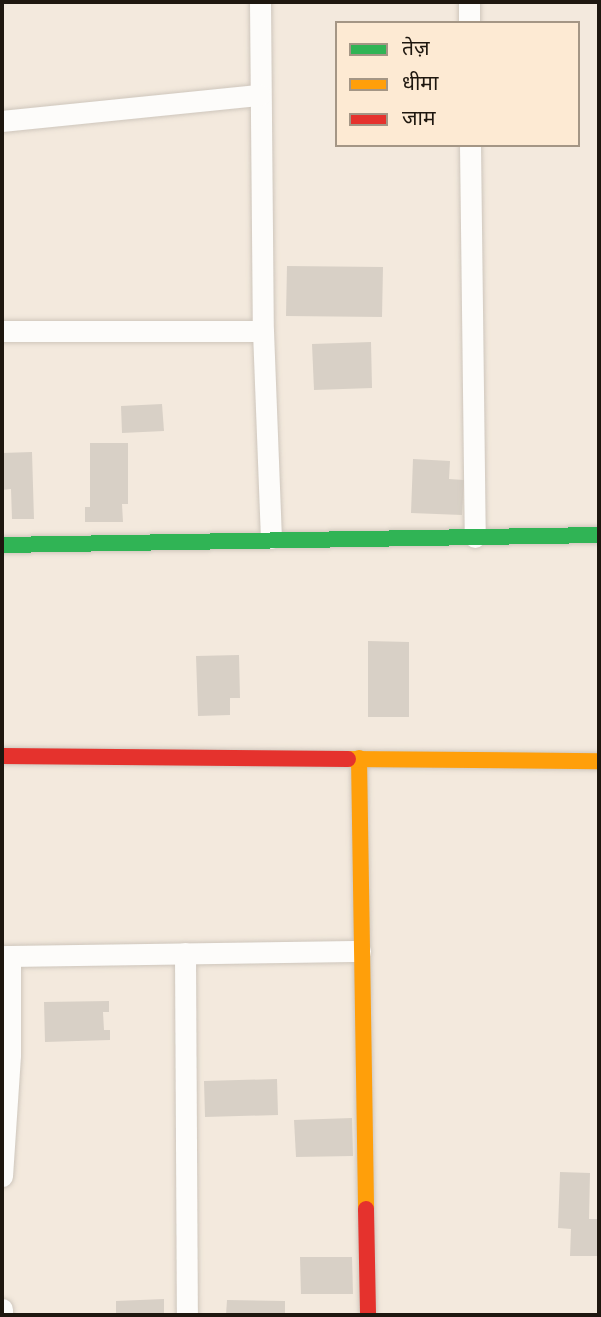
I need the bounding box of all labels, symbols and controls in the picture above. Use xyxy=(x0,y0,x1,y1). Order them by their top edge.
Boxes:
legend xyxy=(335,21,580,147)
text: तेज़ xyxy=(402,36,430,59)
text: धीमा xyxy=(402,71,438,94)
text: जाम xyxy=(402,106,436,129)

